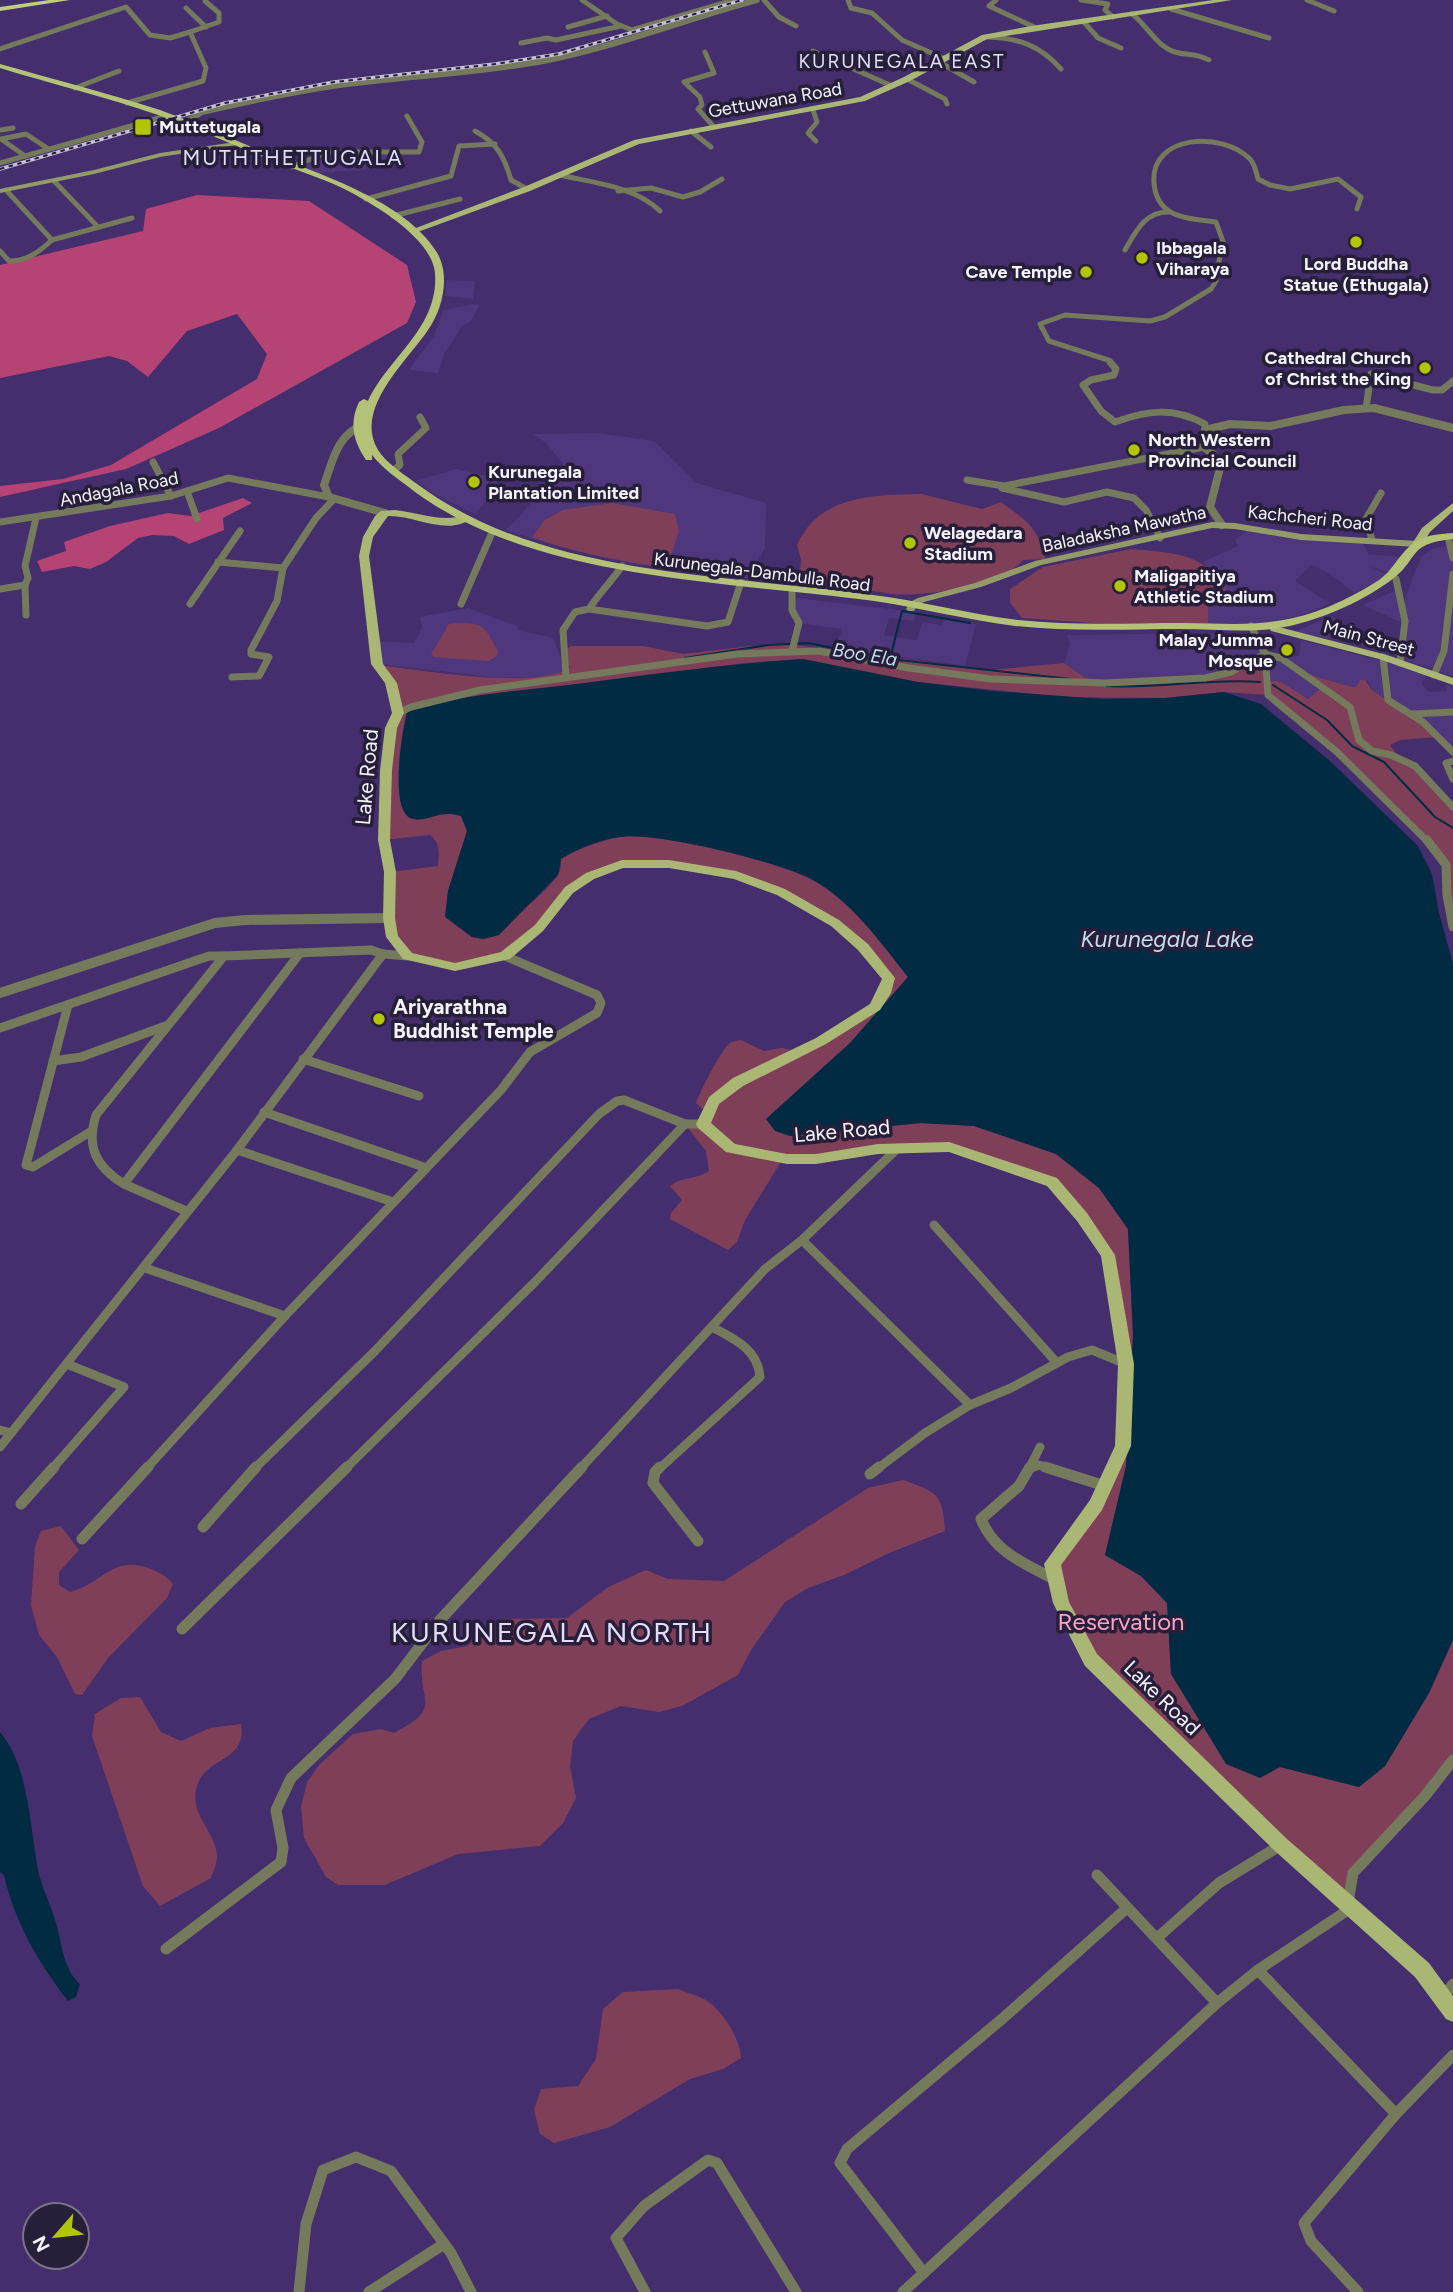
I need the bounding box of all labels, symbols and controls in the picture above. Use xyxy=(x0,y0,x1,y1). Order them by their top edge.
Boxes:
district label: KURUNEGALA EAST xyxy=(798,50,1006,73)
street label: Gettuwana Road xyxy=(706,77,844,123)
place label: Muttetugala xyxy=(159,116,261,138)
marker: Muttetugala xyxy=(133,117,153,137)
district label: MUTHTHETTUGALA xyxy=(183,145,403,170)
marker: Lord Buddha Statue (Ethugala) xyxy=(1348,234,1364,250)
place label: Ibbagala Viharaya xyxy=(1156,237,1229,280)
marker: Ibbagala Viharaya xyxy=(1134,250,1150,266)
place label: Lord Buddha Statue (Ethugala) xyxy=(1283,253,1429,296)
place label: Cave Temple xyxy=(965,261,1072,283)
marker: Cave Temple xyxy=(1078,264,1094,280)
place label: Cathedral Church of Christ the King xyxy=(1265,347,1411,390)
marker: Cathedral Church of Christ the King xyxy=(1417,360,1433,376)
place label: North Western Provincial Council xyxy=(1148,429,1296,472)
marker: North Western Provincial Council xyxy=(1126,442,1142,458)
place label: Kurunegala Plantation Limited xyxy=(488,461,639,504)
street label: Andagala Road xyxy=(58,467,180,511)
marker: Kurunegala Plantation Limited xyxy=(466,474,482,490)
street label: Kachcheri Road xyxy=(1246,500,1374,536)
street label: Baladaksha Mawatha xyxy=(1040,501,1208,557)
place label: Welagedara Stadium xyxy=(924,522,1022,565)
marker: Welagedara Stadium xyxy=(902,535,918,551)
street label: Kurunegala-Dambulla Road xyxy=(653,548,871,596)
place label: Maligapitiya Athletic Stadium xyxy=(1134,565,1274,608)
marker: Maligapitiya Athletic Stadium xyxy=(1112,578,1128,594)
street label: Main Street xyxy=(1321,615,1417,661)
place label: Malay Jumma Mosque xyxy=(1158,629,1273,672)
water label: Boo Ela xyxy=(831,638,899,671)
marker: Malay Jumma Mosque xyxy=(1279,642,1295,658)
street label: Lake Road xyxy=(350,728,383,826)
water label: Kurunegala Lake xyxy=(1080,925,1254,953)
place label: Ariyarathna Buddhist Temple xyxy=(393,994,554,1043)
marker: Ariyarathna Buddhist Temple xyxy=(371,1011,387,1027)
street label: Lake Road xyxy=(793,1114,891,1147)
park label: Reservation xyxy=(1058,1607,1184,1636)
district label: KURUNEGALA NORTH xyxy=(391,1615,713,1649)
street label: Lake Road xyxy=(1119,1655,1206,1740)
north arrow xyxy=(21,2201,91,2271)
text: N xyxy=(28,2232,55,2256)

